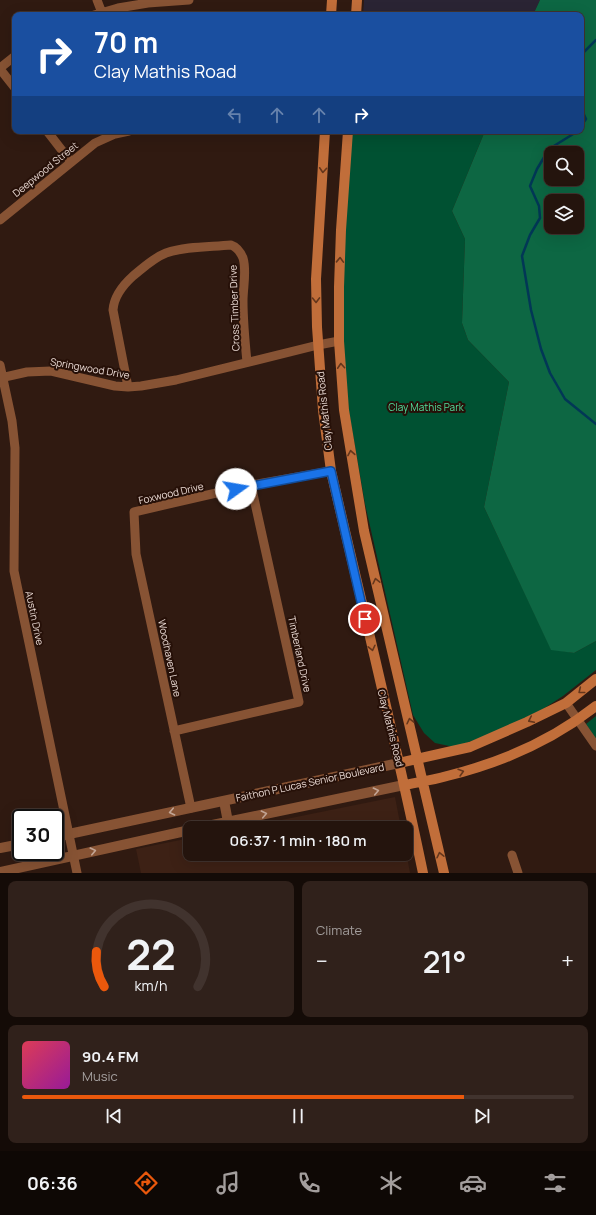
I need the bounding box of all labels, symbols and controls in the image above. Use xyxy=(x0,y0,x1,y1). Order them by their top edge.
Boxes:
text: 70 m xyxy=(94,23,158,61)
icon: right xyxy=(28,28,80,80)
text: Clay Mathis Road xyxy=(94,59,237,83)
icon: left xyxy=(224,104,246,126)
icon: ahead xyxy=(266,104,288,126)
icon: ahead xyxy=(308,104,330,126)
icon: right xyxy=(350,104,372,126)
street label: Deepwood Street xyxy=(9,138,81,200)
map controls xyxy=(544,146,584,234)
button: search xyxy=(544,146,584,186)
one-way arrow xyxy=(318,167,327,173)
button: layers xyxy=(544,194,584,234)
one-way arrow xyxy=(336,257,344,263)
street label: Cross Timber Drive xyxy=(225,264,243,351)
one-way arrow xyxy=(312,297,320,303)
street label: Springwood Drive xyxy=(49,354,131,382)
one-way arrow xyxy=(337,363,346,369)
street label: Clay Mathis Road xyxy=(313,371,335,451)
park label: Clay Mathis Park xyxy=(388,400,465,414)
one-way arrow xyxy=(348,450,356,456)
position arrow xyxy=(215,468,257,510)
street label: Foxwood Drive xyxy=(137,479,205,507)
one-way arrow xyxy=(373,578,381,584)
street label: Austin Drive xyxy=(22,590,48,647)
pin xyxy=(348,602,382,636)
icon: arrive xyxy=(354,608,376,630)
street label: Timberland Drive xyxy=(285,615,315,693)
street label: Woodhaven Lane xyxy=(155,618,185,698)
one-way arrow xyxy=(367,645,375,651)
one-way arrow xyxy=(579,687,586,694)
street label: Clay Mathis Road xyxy=(375,688,407,768)
one-way arrow xyxy=(528,715,535,723)
one-way arrow xyxy=(406,718,414,724)
street label: Faithon P Lucas Senior Boulevard xyxy=(235,759,386,805)
one-way arrow xyxy=(458,768,465,777)
one-way arrow xyxy=(372,787,379,796)
one-way arrow xyxy=(169,807,175,815)
speed limit sign: 30 xyxy=(12,809,64,861)
one-way arrow xyxy=(260,811,267,819)
text: 06:37 · 1 min · 180 m xyxy=(230,830,366,851)
one-way arrow xyxy=(89,848,96,856)
one-way arrow xyxy=(437,851,445,858)
text: Climate xyxy=(316,921,362,939)
text: 22 xyxy=(126,926,176,982)
text: 21° xyxy=(423,941,466,982)
text: − xyxy=(316,946,328,976)
text: + xyxy=(561,946,574,976)
text: km/h xyxy=(134,976,168,995)
text: 90.4 FM xyxy=(82,1046,139,1067)
text: Music xyxy=(82,1067,118,1085)
icon: previous xyxy=(103,1105,125,1127)
icon: pause xyxy=(287,1105,309,1127)
icon: next xyxy=(471,1105,493,1127)
icon: directions xyxy=(132,1169,160,1197)
icon: music xyxy=(214,1169,242,1197)
icon: phone xyxy=(295,1169,323,1197)
icon: climate xyxy=(377,1169,405,1197)
icon: car xyxy=(459,1169,487,1197)
icon: filters xyxy=(541,1169,569,1197)
text: 06:36 xyxy=(27,1171,78,1195)

